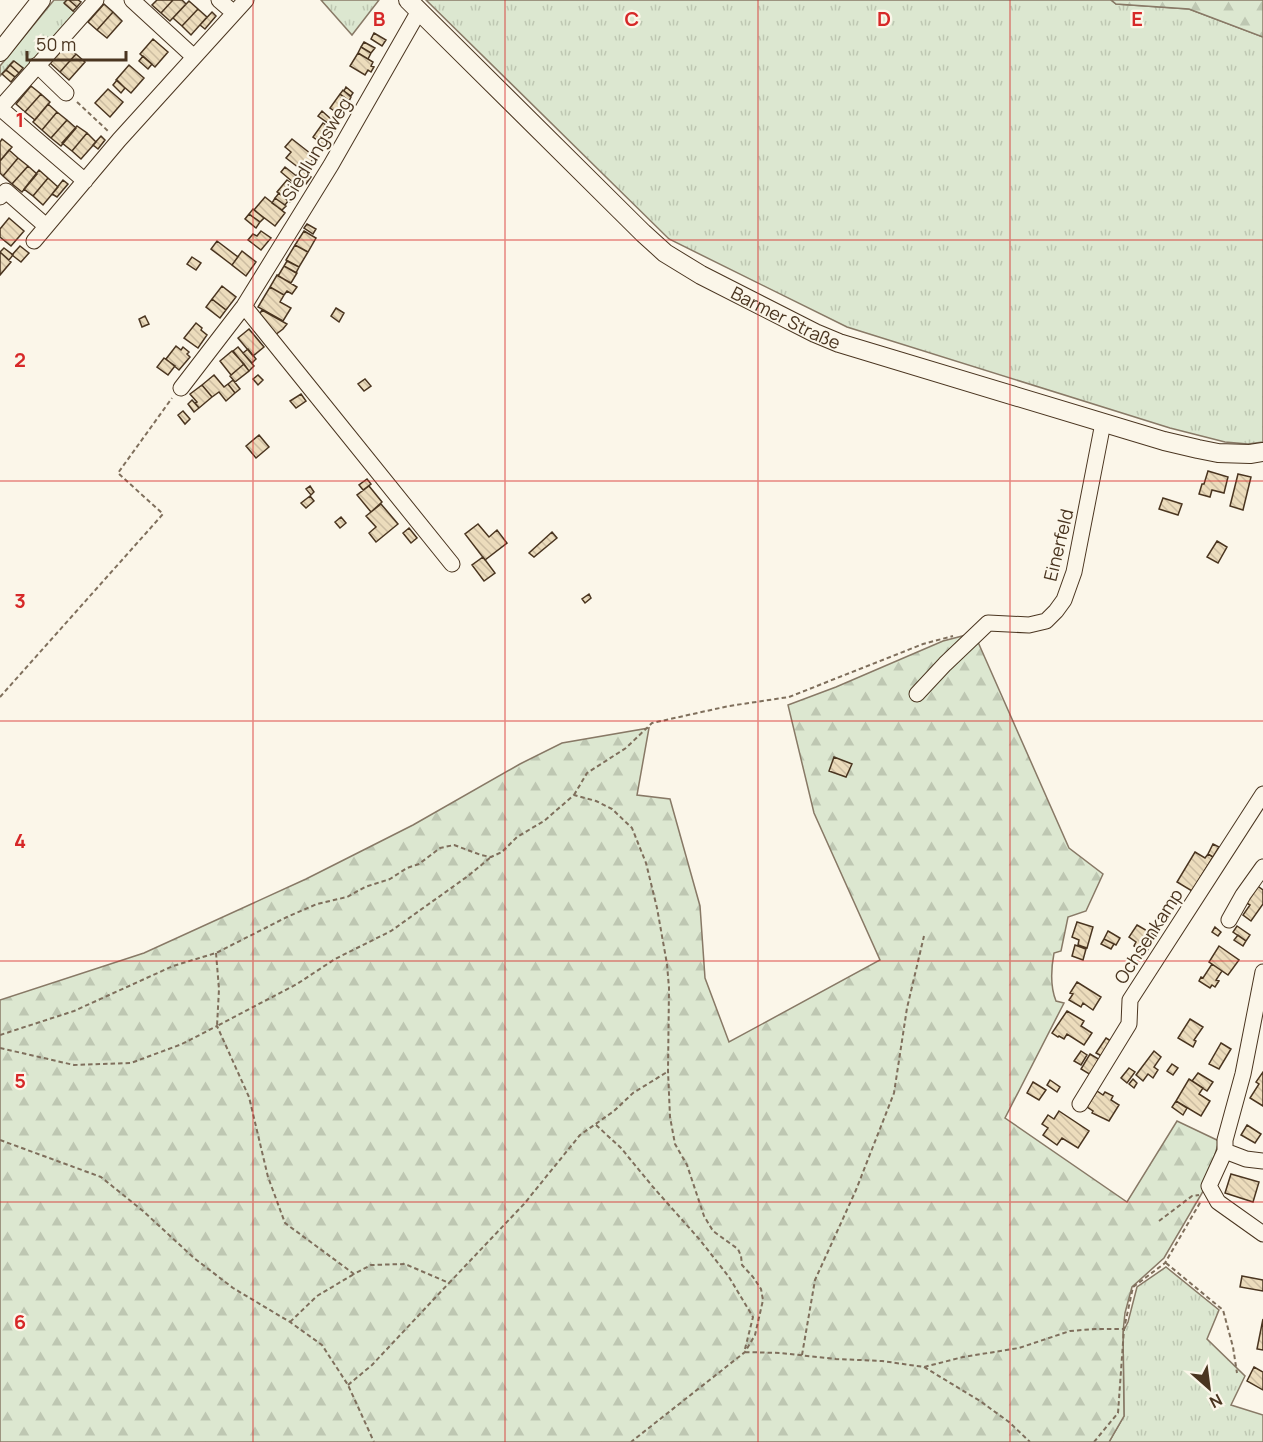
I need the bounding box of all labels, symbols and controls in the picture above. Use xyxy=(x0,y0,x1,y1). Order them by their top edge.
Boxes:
text: B xyxy=(373,5,386,32)
text: C xyxy=(625,5,639,32)
text: D xyxy=(877,5,891,32)
text: E xyxy=(1131,5,1143,32)
scale bar xyxy=(27,24,126,62)
text: 50 m xyxy=(36,32,76,56)
street label: Siedlungsweg xyxy=(276,93,356,205)
text: 1 xyxy=(16,106,24,133)
street label: Barmer Straße xyxy=(727,280,844,354)
text: 2 xyxy=(14,346,26,373)
street label: Einerfeld xyxy=(1037,506,1079,584)
text: 3 xyxy=(14,587,26,614)
text: 4 xyxy=(14,827,26,854)
street label: Ochsenkamp xyxy=(1108,884,1188,988)
text: 5 xyxy=(14,1067,26,1094)
text: 6 xyxy=(14,1308,26,1335)
north arrow xyxy=(1179,1358,1239,1418)
text: N xyxy=(1206,1389,1226,1414)

